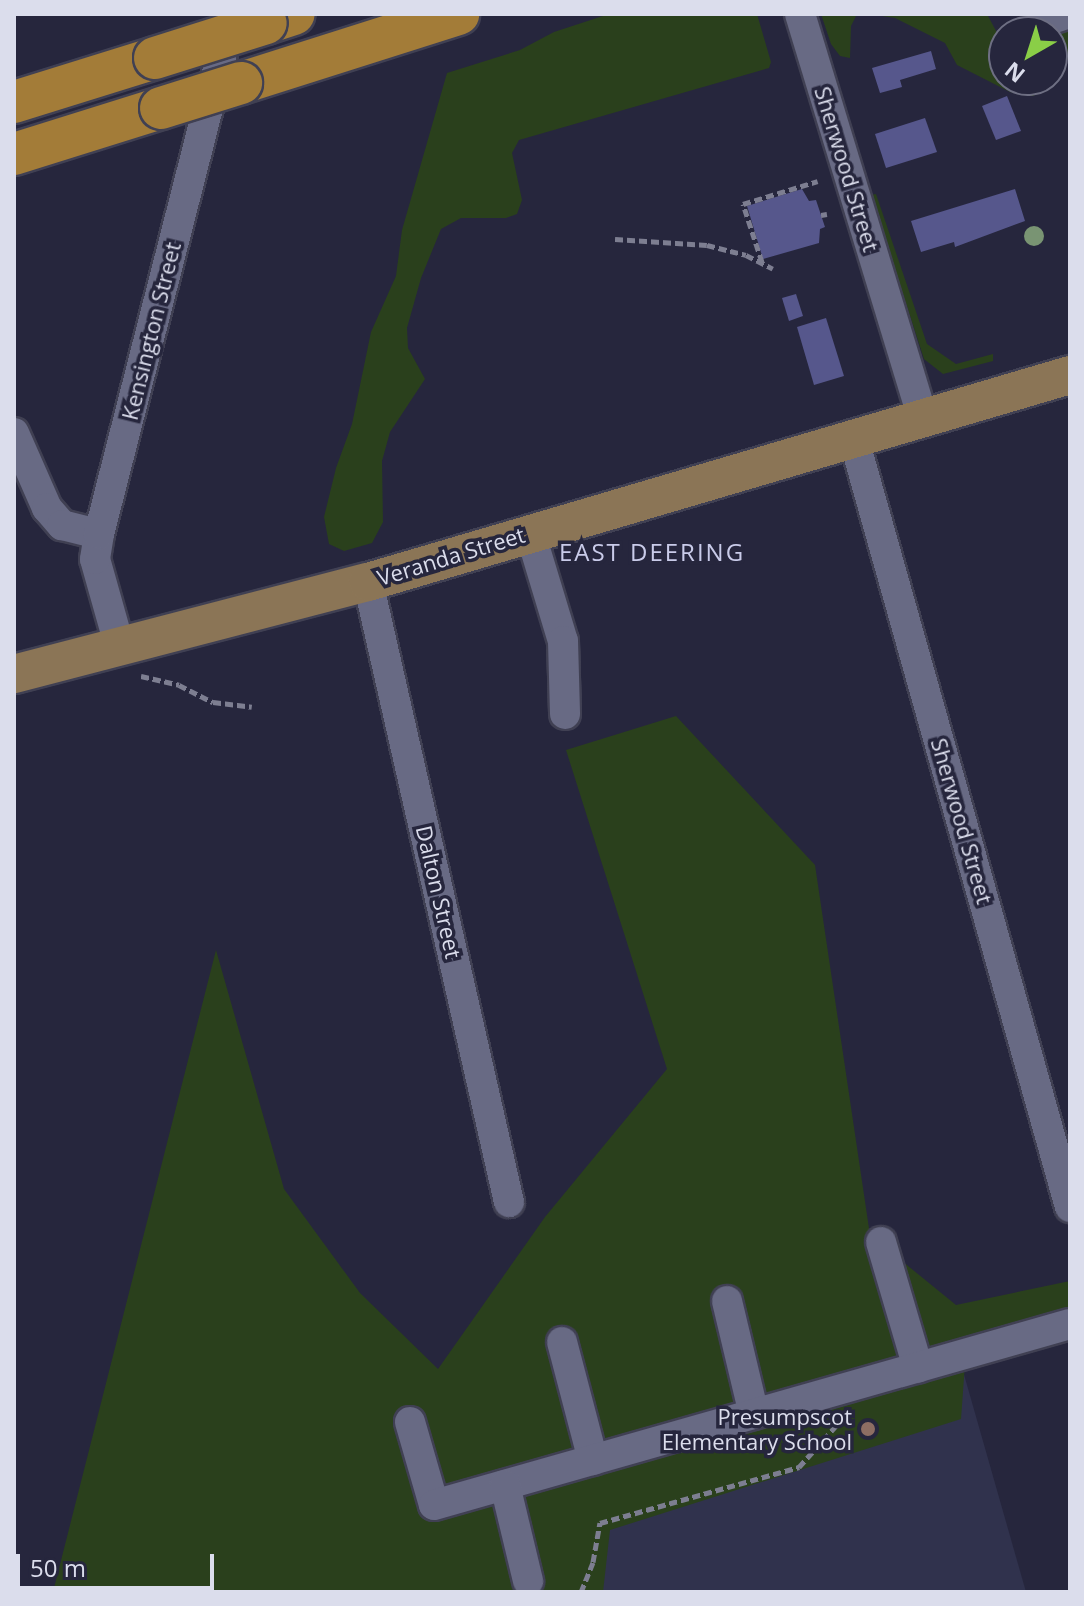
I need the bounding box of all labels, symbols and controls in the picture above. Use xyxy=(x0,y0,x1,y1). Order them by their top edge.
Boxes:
north arrow xyxy=(988,16,1068,96)
text: N xyxy=(998,56,1031,90)
street label: Sherwood Street xyxy=(809,83,885,255)
street label: Kensington Street xyxy=(116,239,186,423)
street label: Veranda Street xyxy=(374,521,528,591)
district label: EAST DEERING xyxy=(559,538,745,566)
street label: Sherwood Street xyxy=(926,735,998,907)
street label: Dalton Street xyxy=(411,823,467,961)
place label: Presumpscot Elementary School xyxy=(662,1403,852,1454)
marker: Presumpscot Elementary School xyxy=(859,1420,877,1438)
scale bar xyxy=(20,1538,218,1588)
text: 50 m xyxy=(30,1551,86,1584)

